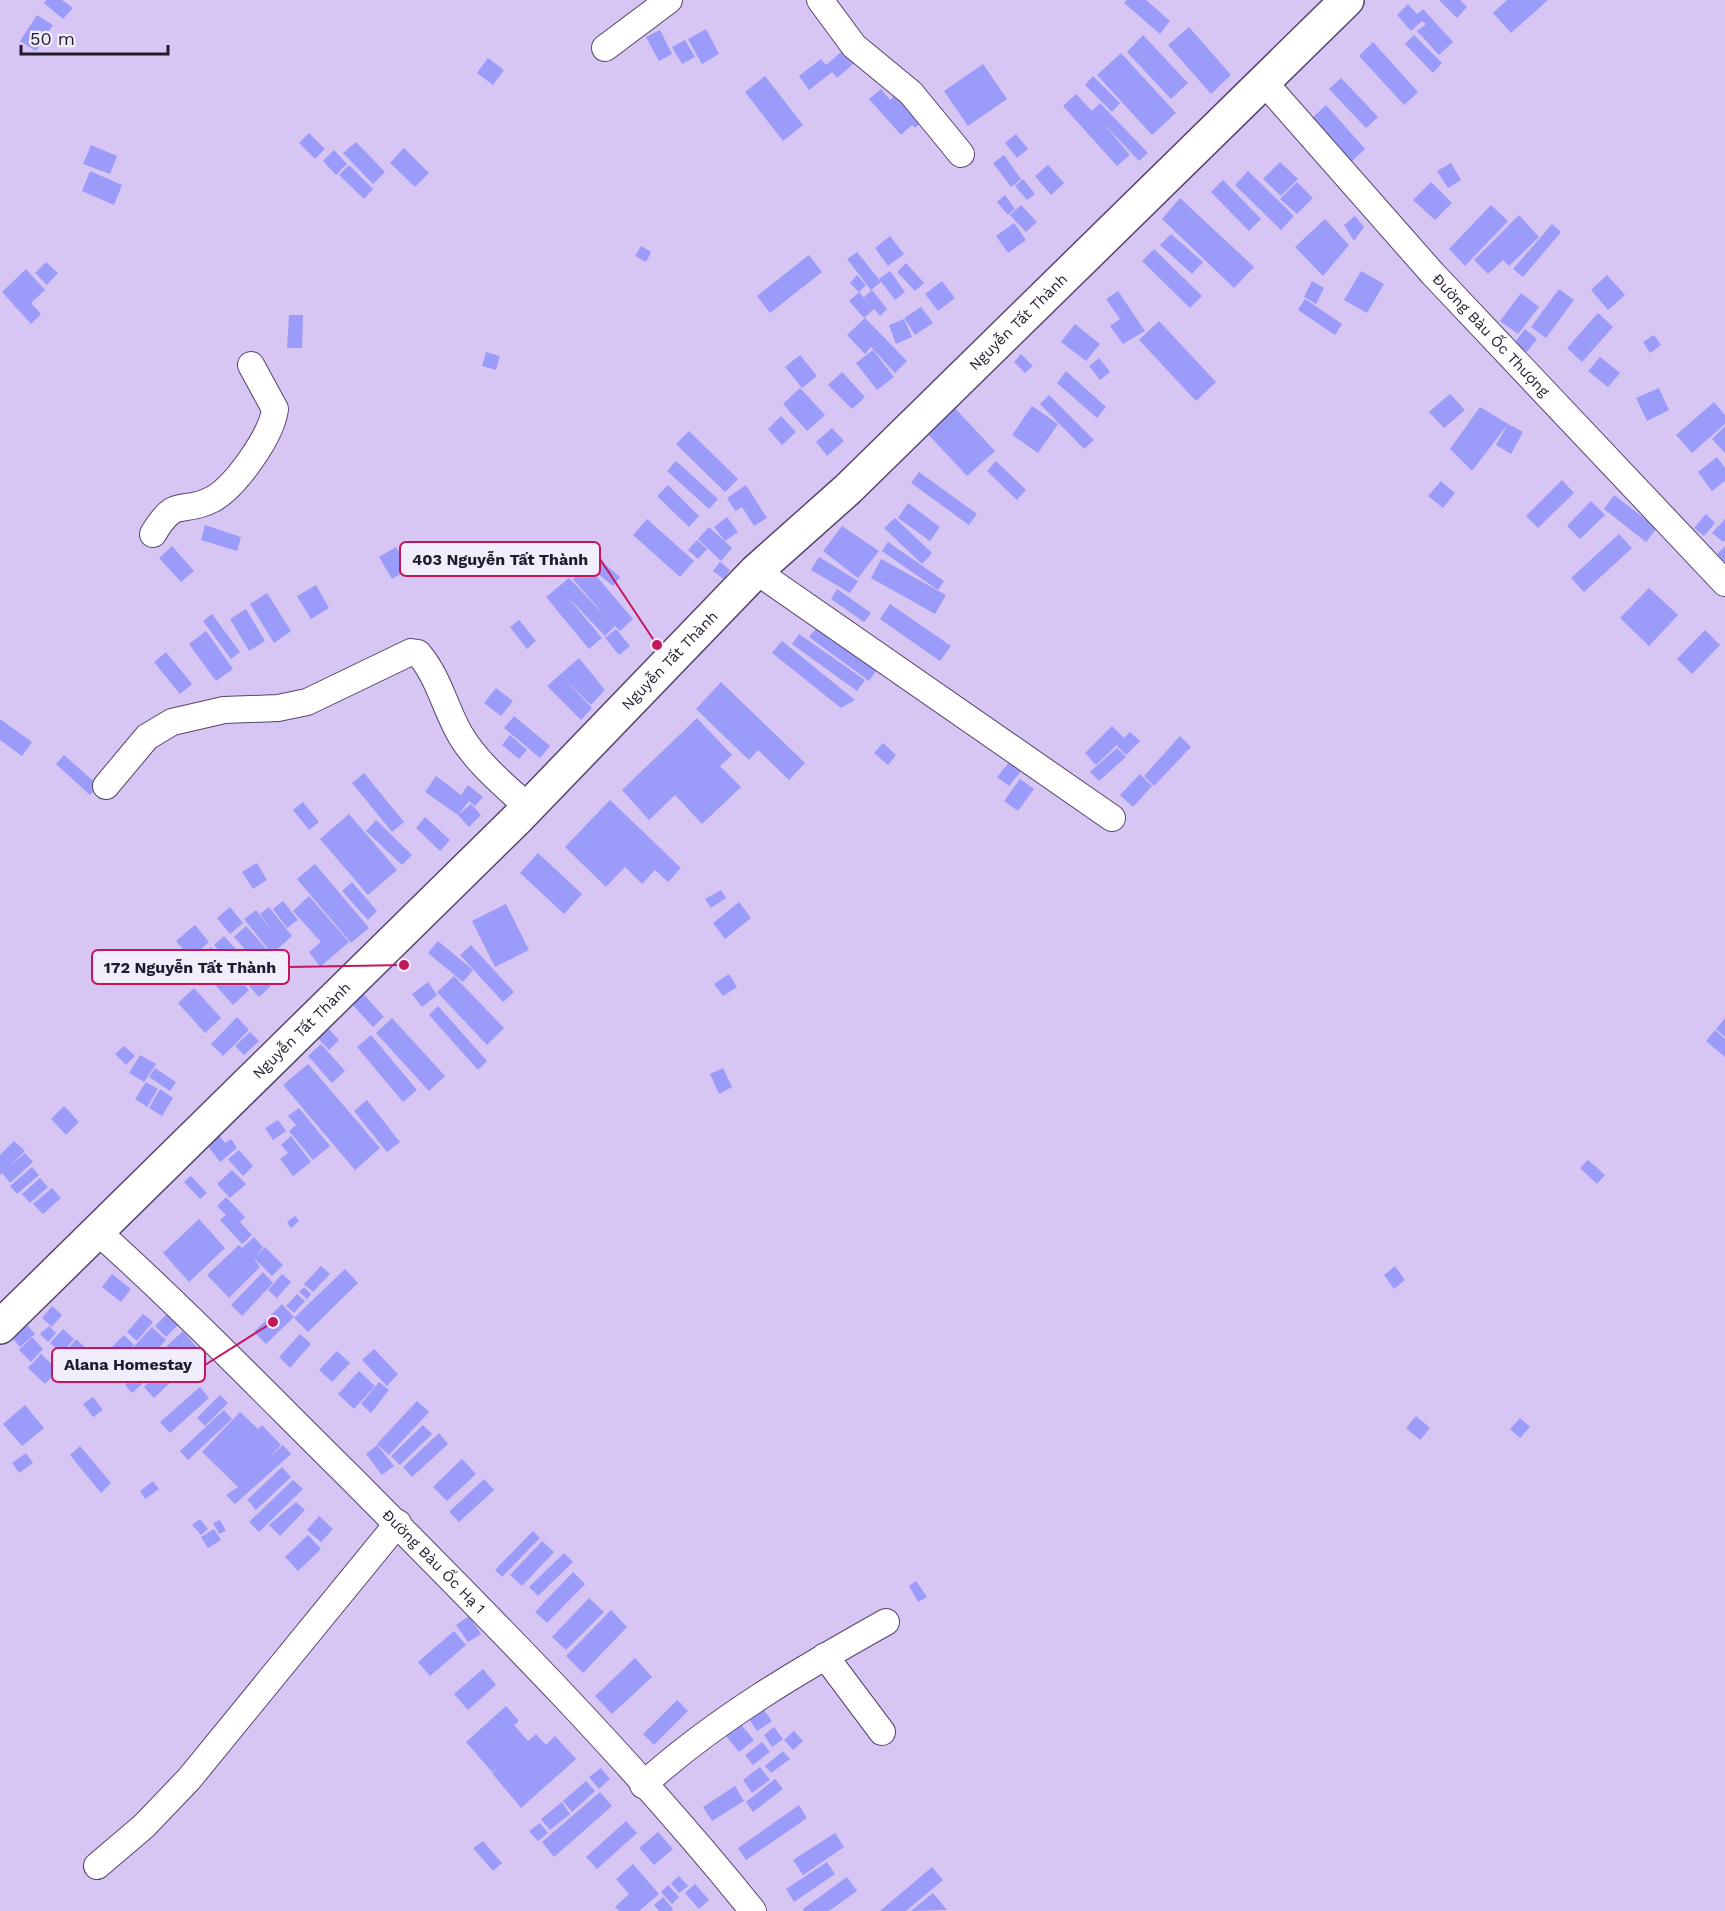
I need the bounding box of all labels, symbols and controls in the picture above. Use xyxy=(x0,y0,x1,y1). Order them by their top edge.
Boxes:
scale bar xyxy=(21,18,168,56)
text: 50 m xyxy=(30,28,75,49)
street label: Nguyễn Tất Thành xyxy=(965,270,1071,374)
street label: Đường Bàu Ốc Thượng xyxy=(1429,270,1553,400)
callout: 403 Nguyễn Tất Thành xyxy=(400,542,600,576)
text: 403 Nguyễn Tất Thành xyxy=(412,550,588,569)
street label: Nguyễn Tất Thành xyxy=(618,607,722,714)
callout: 172 Nguyễn Tất Thành xyxy=(92,950,289,984)
text: 172 Nguyễn Tất Thành xyxy=(104,958,276,977)
street label: Nguyễn Tất Thành xyxy=(249,978,355,1083)
callout: Alana Homestay xyxy=(52,1348,205,1382)
text: Alana Homestay xyxy=(64,1355,193,1374)
street label: Đường Bàu Ốc Hạ 1 xyxy=(379,1506,489,1617)

